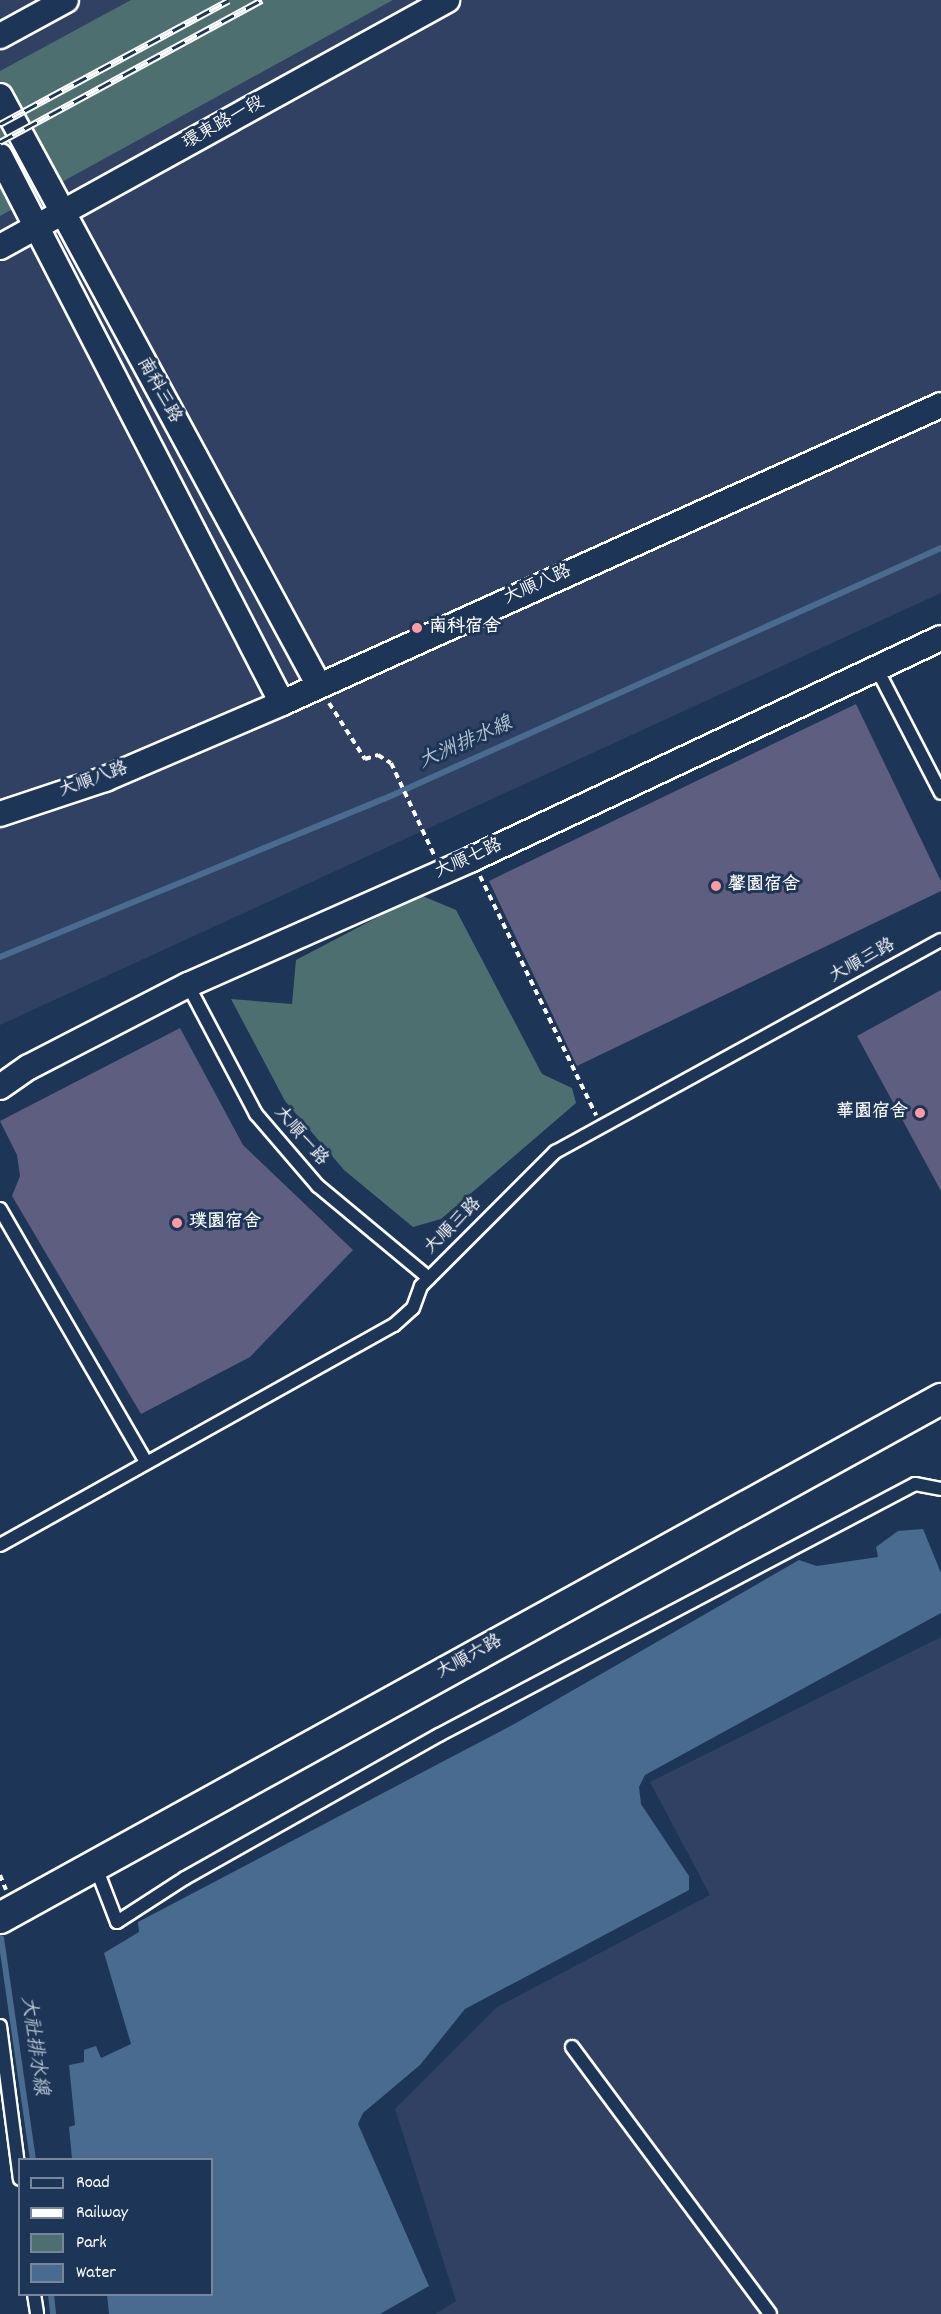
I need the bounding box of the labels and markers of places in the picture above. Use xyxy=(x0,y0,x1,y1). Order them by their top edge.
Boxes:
place label: 南科宿舍 xyxy=(429,617,501,639)
marker: 南科宿舍 xyxy=(410,621,424,635)
place label: 馨園宿舍 xyxy=(728,875,800,897)
marker: 馨園宿舍 xyxy=(709,879,723,893)
place label: 華園宿舍 xyxy=(836,1102,908,1124)
marker: 華園宿舍 xyxy=(913,1106,927,1120)
place label: 璞園宿舍 xyxy=(189,1212,261,1234)
marker: 璞園宿舍 xyxy=(170,1216,184,1230)

